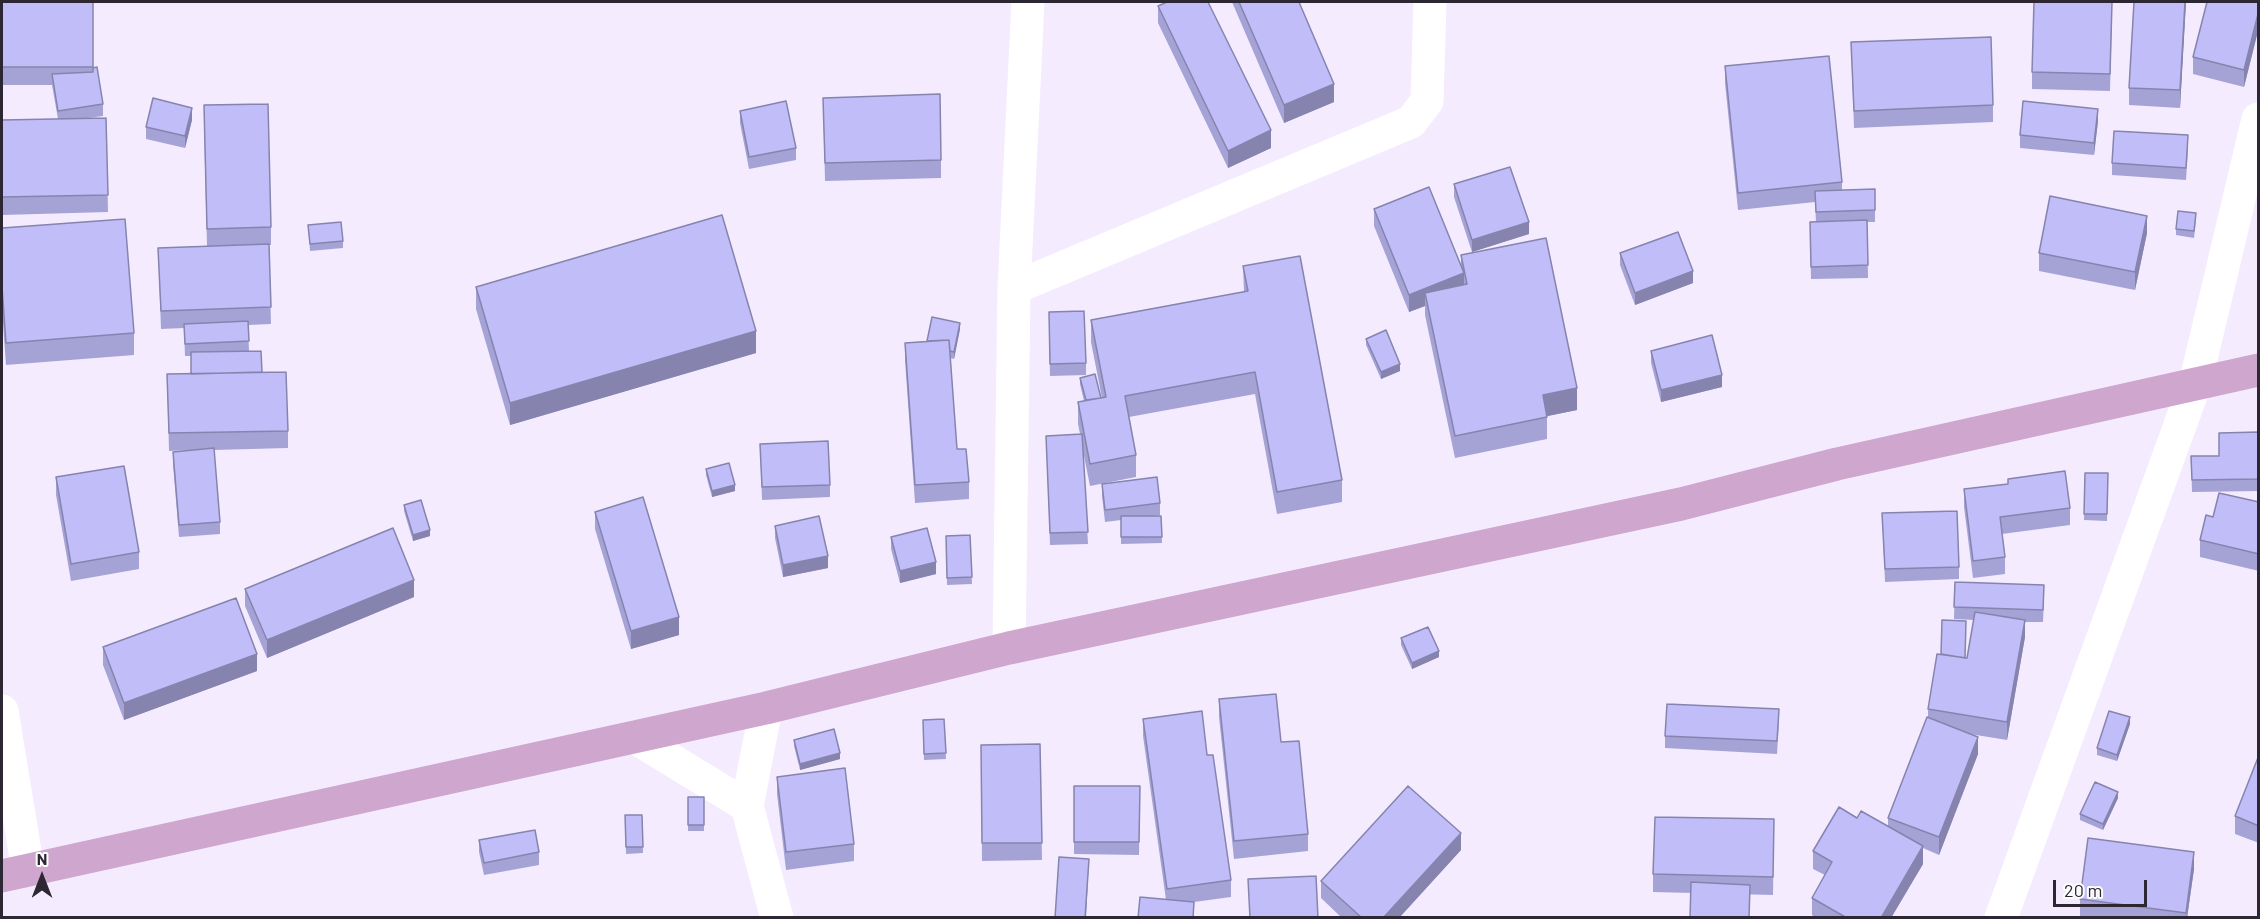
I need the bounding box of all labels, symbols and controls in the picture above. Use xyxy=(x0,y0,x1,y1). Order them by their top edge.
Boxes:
north arrow xyxy=(12,847,72,907)
text: N xyxy=(37,849,47,868)
scale bar xyxy=(2056,868,2150,906)
text: 20 m xyxy=(2064,879,2102,901)

